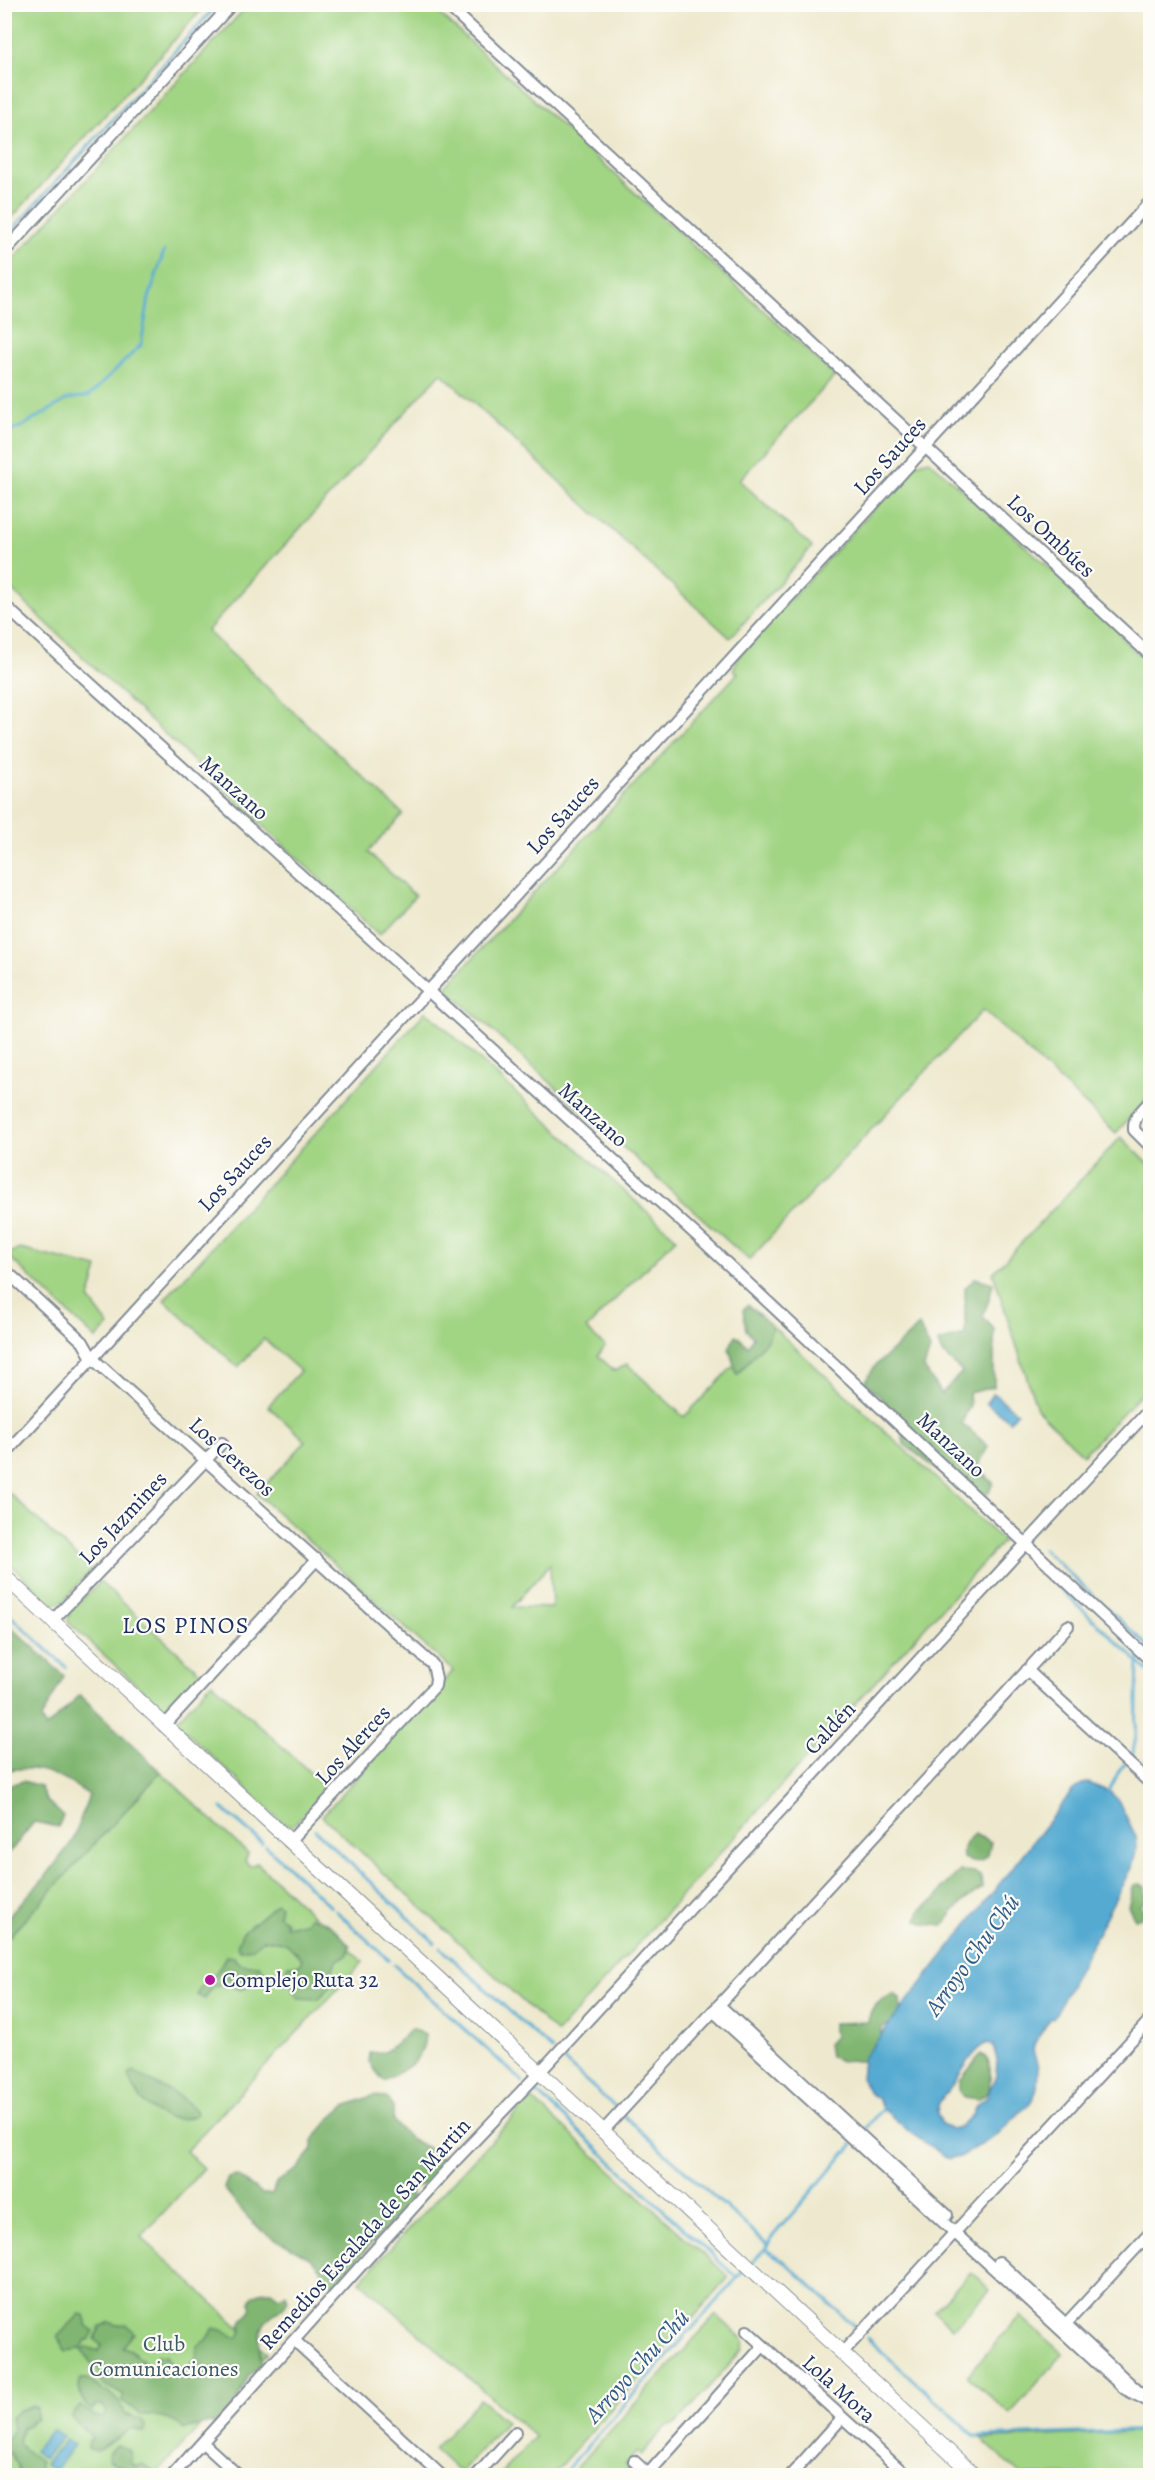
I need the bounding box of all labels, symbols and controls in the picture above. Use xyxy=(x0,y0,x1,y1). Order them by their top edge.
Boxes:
street label: Los Sauces xyxy=(847,410,933,502)
street label: Los Ombúes xyxy=(1000,487,1102,585)
street label: Manzano xyxy=(193,749,275,827)
street label: Los Sauces xyxy=(520,769,606,861)
street label: Manzano xyxy=(552,1076,634,1154)
street label: Los Sauces xyxy=(191,1128,279,1218)
street label: Manzano xyxy=(910,1405,992,1485)
street label: Los Cerezos xyxy=(182,1410,282,1504)
street label: Los Jazmines xyxy=(72,1465,174,1571)
district label: LOS PINOS xyxy=(122,1609,250,1641)
street label: Caldén xyxy=(798,1695,862,1761)
street label: Los Alerces xyxy=(308,1699,398,1791)
water label: Arroyo Chu Chú xyxy=(916,1888,1027,2024)
place label: Complejo Ruta 32 xyxy=(222,1965,378,1995)
marker: Complejo Ruta 32 xyxy=(203,1973,217,1987)
street label: Remedios Escalada de San Martin xyxy=(253,2111,477,2357)
water label: Arroyo Chu Chú xyxy=(576,2302,697,2431)
park label: Club Comunicaciones xyxy=(89,2329,239,2384)
street label: Lola Mora xyxy=(796,2348,883,2431)

